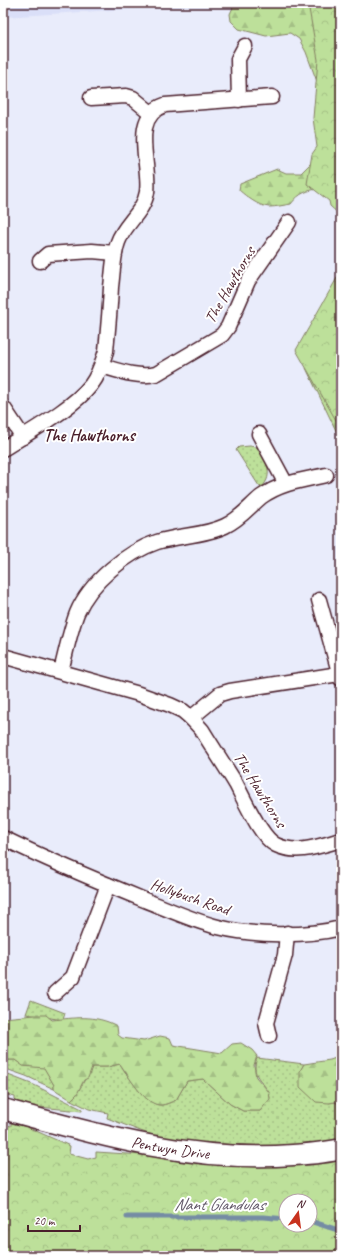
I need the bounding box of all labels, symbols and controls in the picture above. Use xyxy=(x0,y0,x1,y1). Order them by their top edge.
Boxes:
street label: The Hawthorns xyxy=(200,242,261,327)
district label: The Hawthorns xyxy=(43,425,137,446)
street label: The Hawthorns xyxy=(229,749,292,832)
street label: Hollybush Road xyxy=(148,874,235,921)
street label: Pentwyn Drive xyxy=(130,1132,212,1164)
north arrow xyxy=(278,1193,318,1233)
water label: Nant Glandulas xyxy=(174,1194,267,1215)
text: N xyxy=(295,1196,308,1211)
scale bar xyxy=(28,1207,80,1233)
text: 20 m xyxy=(34,1213,56,1229)

